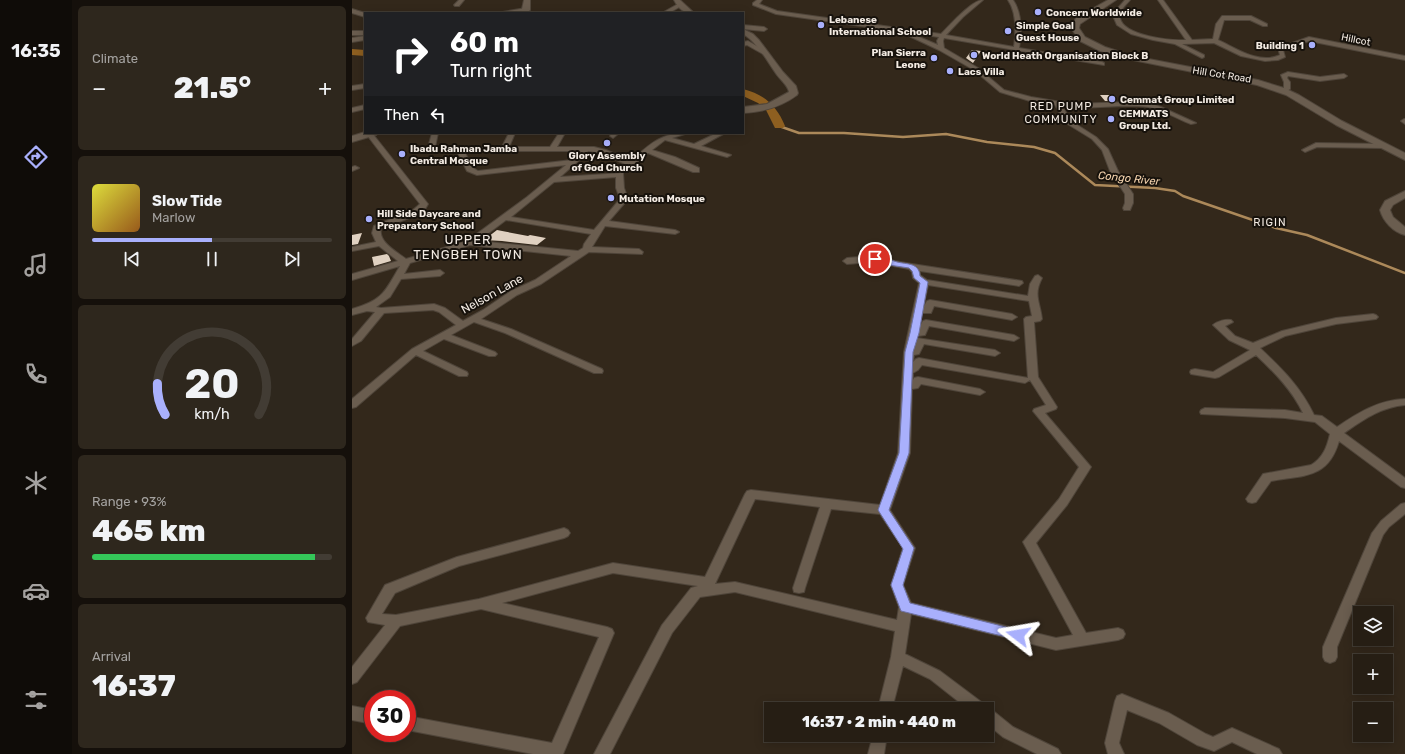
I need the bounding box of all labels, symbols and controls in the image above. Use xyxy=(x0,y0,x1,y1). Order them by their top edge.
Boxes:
marker: Concern Worldwide xyxy=(1033,7,1043,17)
place label: Concern Worldwide xyxy=(1046,7,1142,19)
place label: Lebanese International School xyxy=(829,14,931,38)
marker: Lebanese International School xyxy=(816,20,826,30)
place label: Simple Goal Guest House xyxy=(1016,20,1079,44)
text: 60 m xyxy=(450,26,519,59)
marker: Simple Goal Guest House xyxy=(1003,26,1013,36)
icon: right xyxy=(384,28,436,80)
street label: Hillcot xyxy=(1340,31,1372,49)
text: 16:35 xyxy=(11,40,61,62)
place label: Building 1 xyxy=(1256,40,1304,52)
marker: Building 1 xyxy=(1307,40,1317,50)
place label: Plan Sierra Leone xyxy=(872,47,926,71)
marker: World Heath Organisation Block B xyxy=(969,50,979,60)
place label: World Heath Organisation Block B xyxy=(982,50,1148,62)
text: Climate xyxy=(92,51,138,66)
marker: Plan Sierra Leone xyxy=(929,53,939,63)
text: Turn right xyxy=(450,60,532,82)
street label: Hill Cot Road xyxy=(1192,64,1252,86)
marker: Lacs Villa xyxy=(945,66,955,76)
place label: Lacs Villa xyxy=(958,66,1005,78)
text: 21.5° xyxy=(173,70,251,106)
text: − xyxy=(92,75,106,102)
text: + xyxy=(318,75,332,102)
marker: Cemmat Group Limited xyxy=(1107,94,1117,104)
place label: Cemmat Group Limited xyxy=(1120,94,1234,106)
district label: RED PUMP COMMUNITY xyxy=(1024,100,1098,126)
icon: left xyxy=(427,104,449,126)
text: Then xyxy=(384,106,419,124)
place label: CEMMATS Group Ltd. xyxy=(1119,108,1171,132)
marker: CEMMATS Group Ltd. xyxy=(1106,114,1116,124)
marker: Glory Assembly of God Church xyxy=(602,138,612,148)
icon: directions xyxy=(22,143,50,171)
place label: Ibadu Rahman Jamba Central Mosque xyxy=(410,143,517,167)
marker: Ibadu Rahman Jamba Central Mosque xyxy=(397,149,407,159)
place label: Glory Assembly of God Church xyxy=(569,150,645,174)
water label: Congo River xyxy=(1097,169,1161,188)
text: Slow Tide xyxy=(152,192,222,210)
marker: Mutation Mosque xyxy=(606,193,616,203)
place label: Mutation Mosque xyxy=(619,193,705,205)
place label: Hill Side Daycare and Preparatory School xyxy=(377,208,481,232)
text: Marlow xyxy=(152,210,195,225)
marker: Hill Side Daycare and Preparatory School xyxy=(364,214,374,224)
district label: RIGIN xyxy=(1253,216,1287,229)
district label: UPPER TENGBEH TOWN xyxy=(413,232,523,262)
pin xyxy=(858,242,892,276)
icon: previous xyxy=(121,248,143,270)
icon: pause xyxy=(201,248,223,270)
icon: next xyxy=(281,248,303,270)
icon: arrive xyxy=(864,248,886,270)
icon: music xyxy=(22,251,50,279)
street label: Nelson Lane xyxy=(459,271,526,317)
text: 20 xyxy=(184,359,240,408)
icon: phone xyxy=(22,360,50,388)
text: km/h xyxy=(194,406,230,423)
icon: climate xyxy=(22,469,50,497)
text: Range · 93% xyxy=(92,494,166,509)
text: 465 km xyxy=(92,513,206,549)
icon: car xyxy=(22,577,50,605)
map controls xyxy=(1353,606,1393,742)
button: layers xyxy=(1353,606,1393,646)
position arrow xyxy=(997,614,1039,656)
text: Arrival xyxy=(92,649,131,664)
button: + xyxy=(1353,654,1393,694)
text: 16:37 xyxy=(92,668,176,704)
icon: filters xyxy=(22,686,50,714)
speed limit sign: 30 xyxy=(364,690,416,742)
button: − xyxy=(1353,702,1393,742)
text: 16:37 · 2 min · 440 m xyxy=(802,713,956,731)

